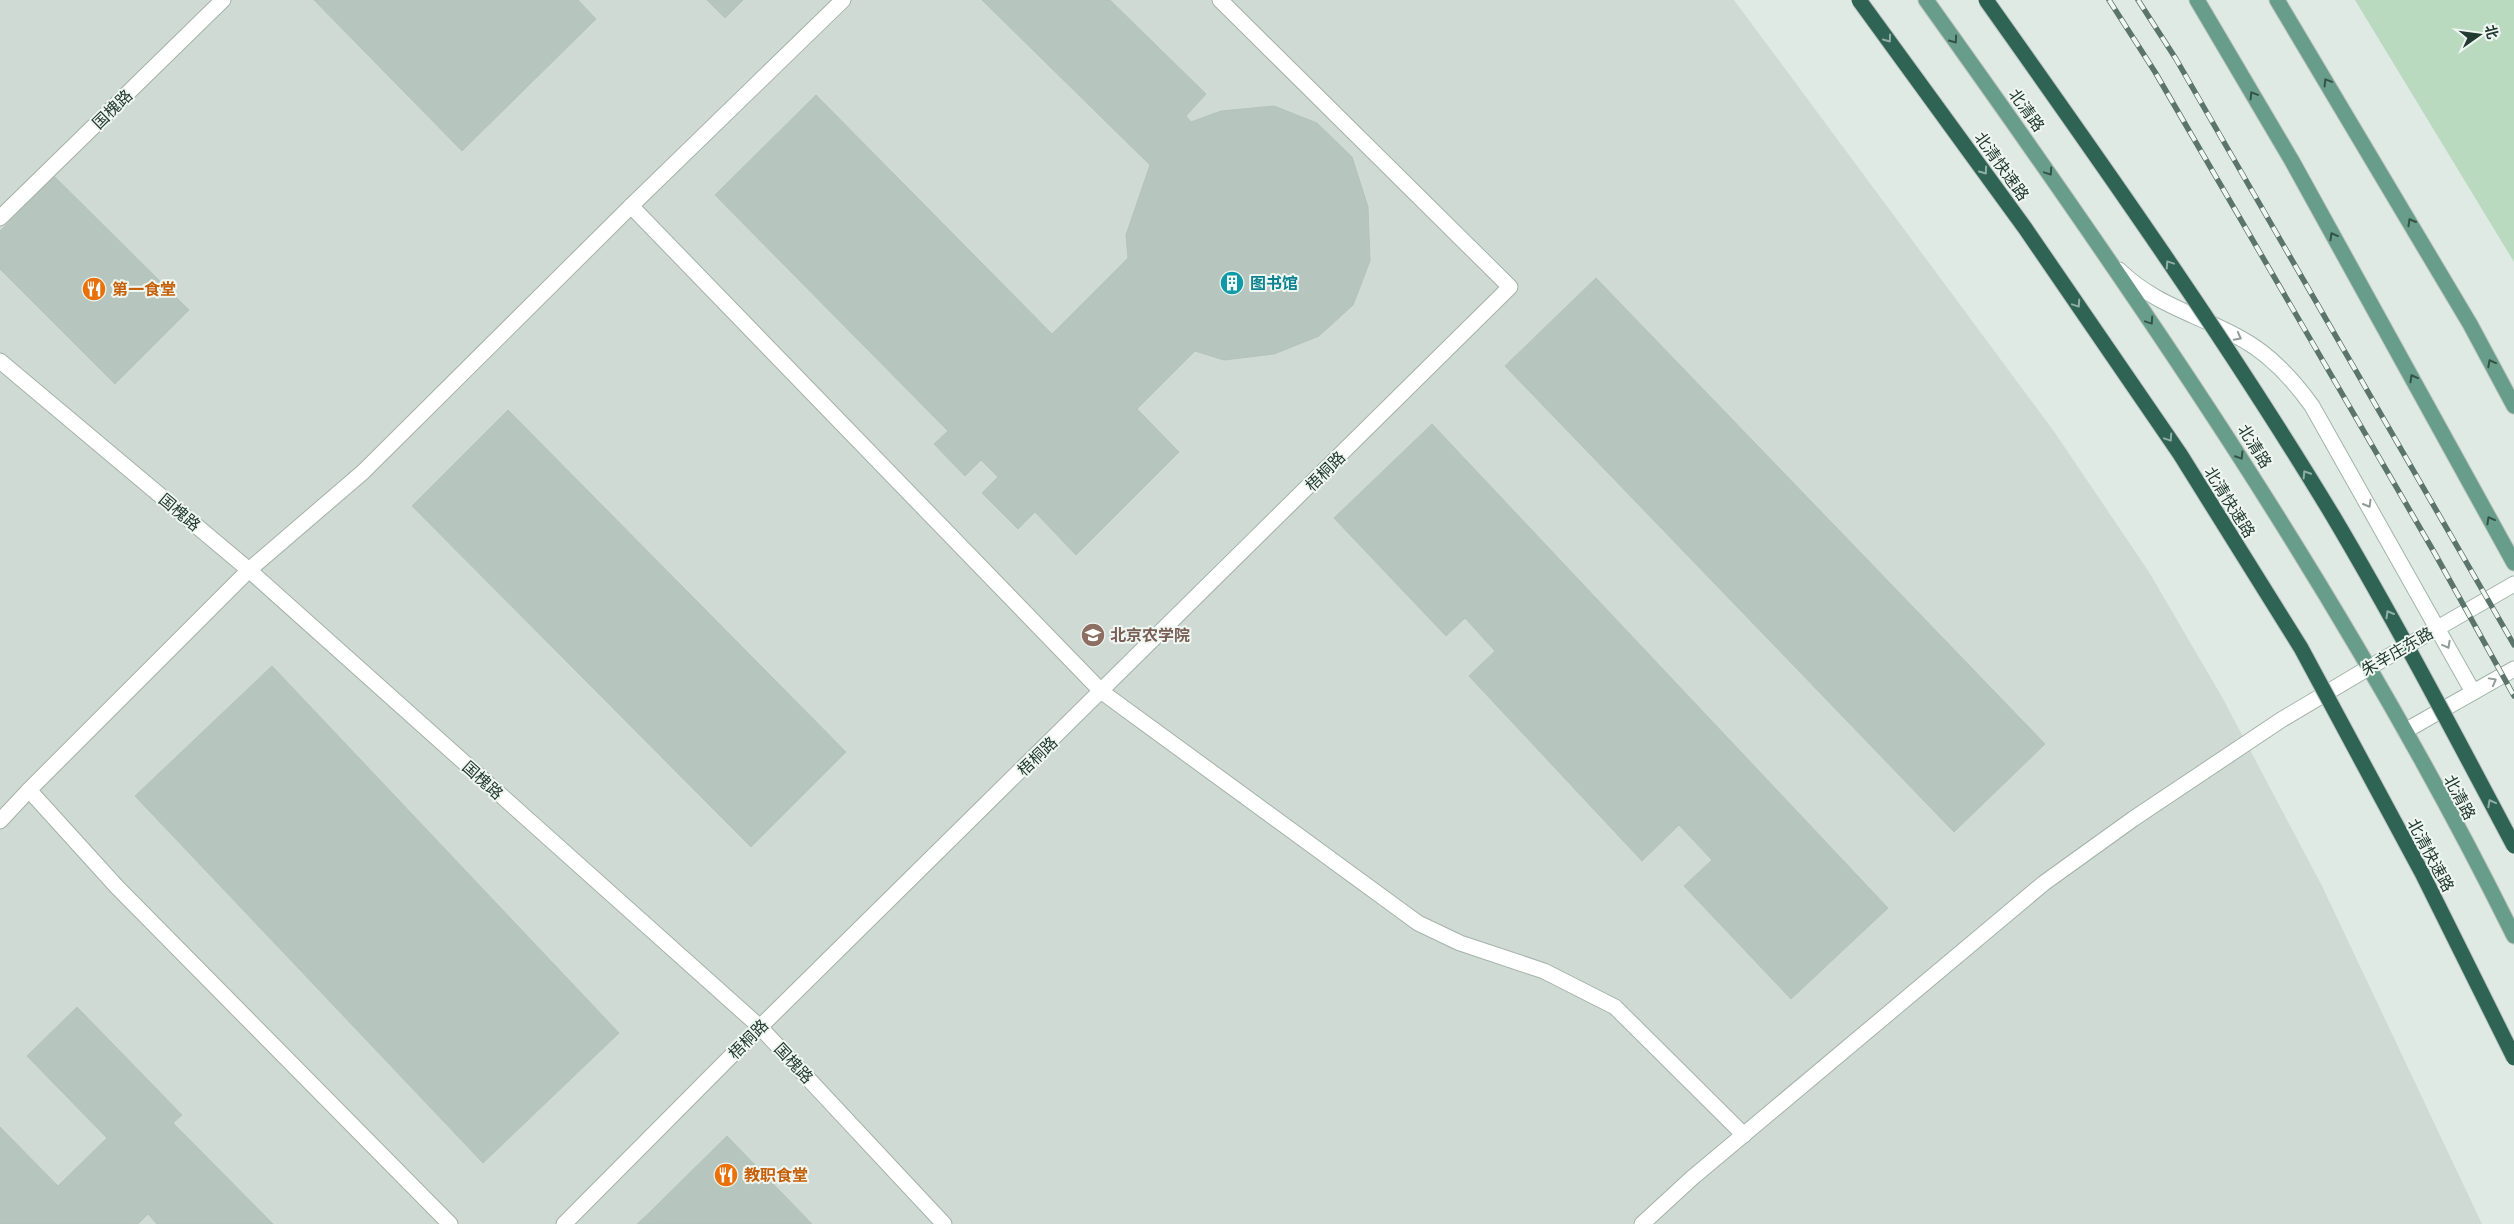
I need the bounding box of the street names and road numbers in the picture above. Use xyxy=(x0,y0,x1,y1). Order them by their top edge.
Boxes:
street label: 国槐路 xyxy=(88,85,136,133)
street label: 北清路 xyxy=(2005,85,2049,135)
street label: 北清快速路 xyxy=(1970,128,2034,204)
street label: 北清路 xyxy=(2234,420,2276,472)
street label: 梧桐路 xyxy=(1301,447,1349,495)
street label: 北清快速路 xyxy=(2200,463,2260,541)
street label: 国槐路 xyxy=(155,489,205,535)
street label: 朱辛庄东路 xyxy=(2357,622,2437,680)
street label: 梧桐路 xyxy=(1013,732,1061,780)
street label: 国槐路 xyxy=(458,757,508,803)
street label: 北清路 xyxy=(2440,771,2480,823)
street label: 北清快速路 xyxy=(2403,815,2459,895)
street label: 梧桐路 xyxy=(724,1015,772,1063)
street label: 国槐路 xyxy=(770,1039,818,1087)

